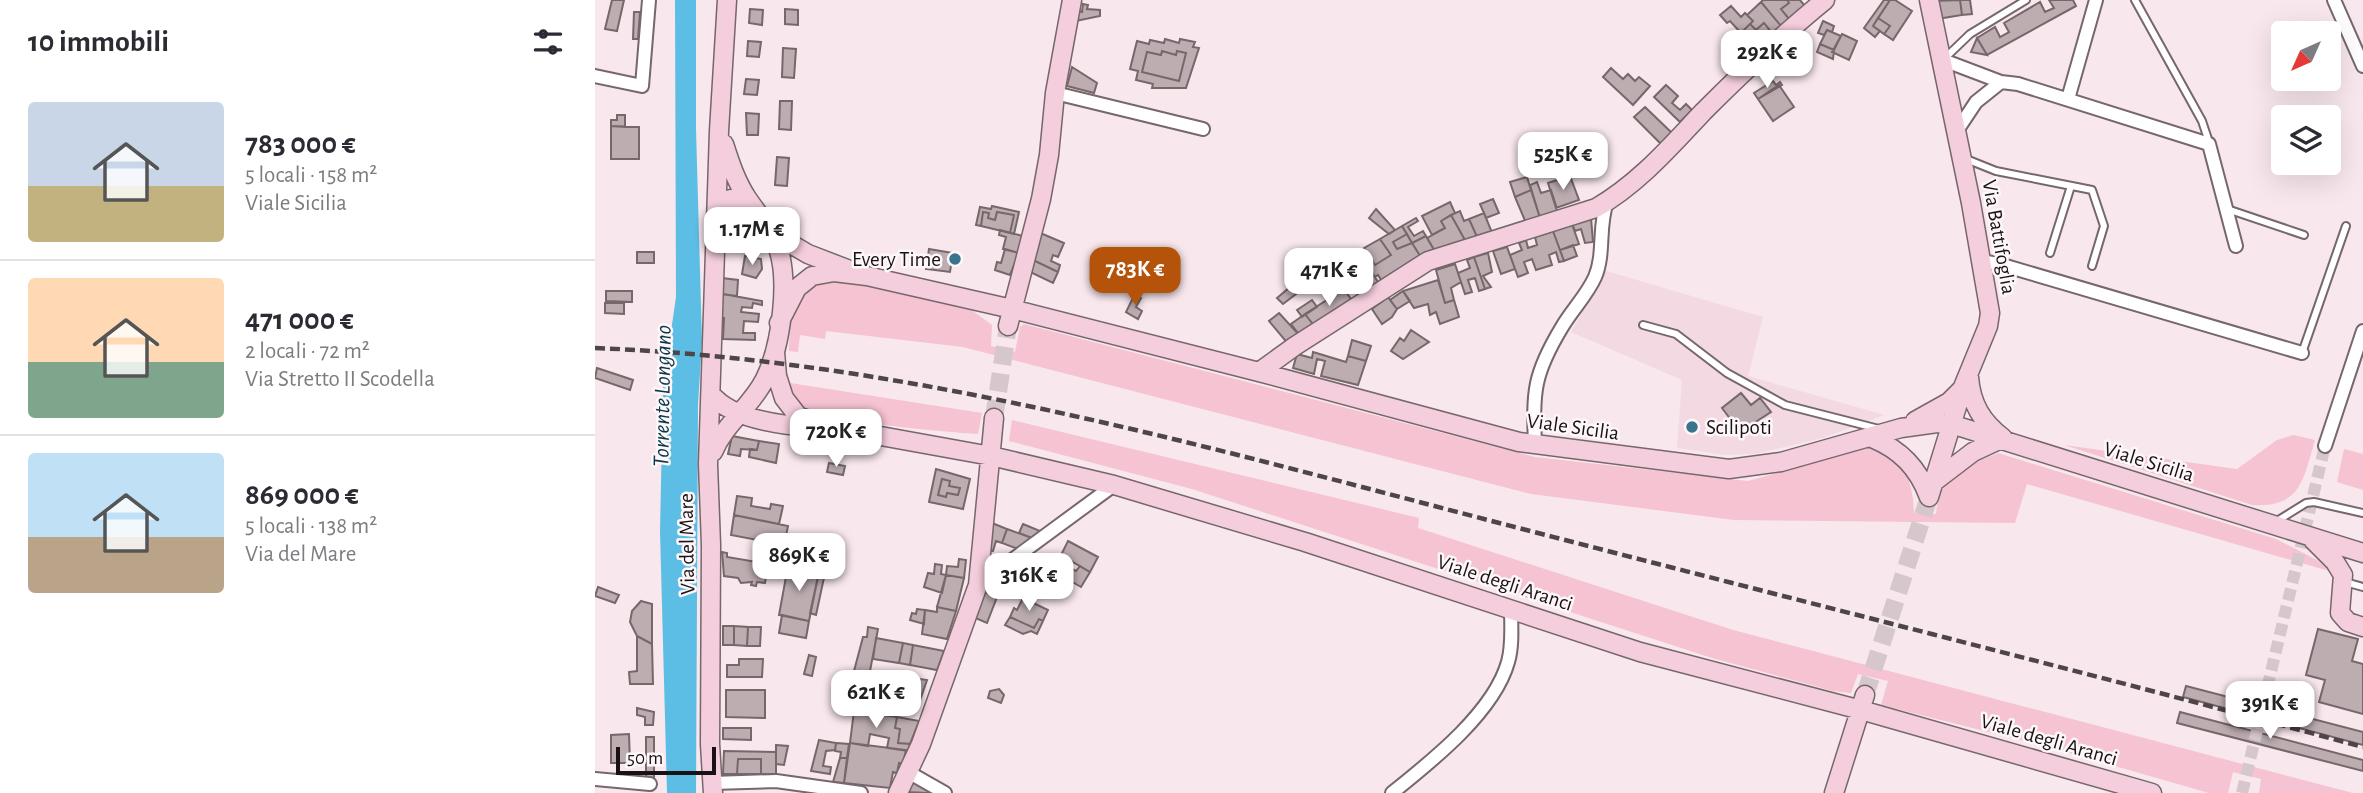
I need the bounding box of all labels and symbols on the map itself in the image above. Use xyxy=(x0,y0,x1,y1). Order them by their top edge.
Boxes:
north arrow xyxy=(2271,21,2341,91)
pin: 292K € xyxy=(1710,31,1824,90)
pin: 525K € xyxy=(1506,132,1620,192)
street label: Via Battifoglia xyxy=(1979,178,2019,296)
pin: 1.17M € xyxy=(687,208,817,267)
pin: 783K € xyxy=(1078,247,1192,307)
pin: 471K € xyxy=(1272,248,1386,308)
place label: Every Time xyxy=(852,249,941,270)
marker: Every Time xyxy=(947,251,963,267)
water label: Torrente Longano xyxy=(650,325,676,467)
pin: 720K € xyxy=(779,410,893,469)
street label: Viale Sicilia xyxy=(1525,410,1621,444)
place label: Scilipoti xyxy=(1706,417,1772,438)
marker: Scilipoti xyxy=(1684,419,1700,435)
street label: Viale Sicilia xyxy=(2101,438,2197,486)
street label: Via del Mare xyxy=(676,493,698,595)
pin: 869K € xyxy=(742,534,856,593)
street label: Viale degli Aranci xyxy=(1435,551,1575,615)
pin: 316K € xyxy=(972,554,1086,613)
pin: 621K € xyxy=(819,670,933,730)
pin: 391K € xyxy=(2213,682,2327,741)
street label: Viale degli Aranci xyxy=(1978,710,2120,770)
scale bar xyxy=(616,744,716,776)

